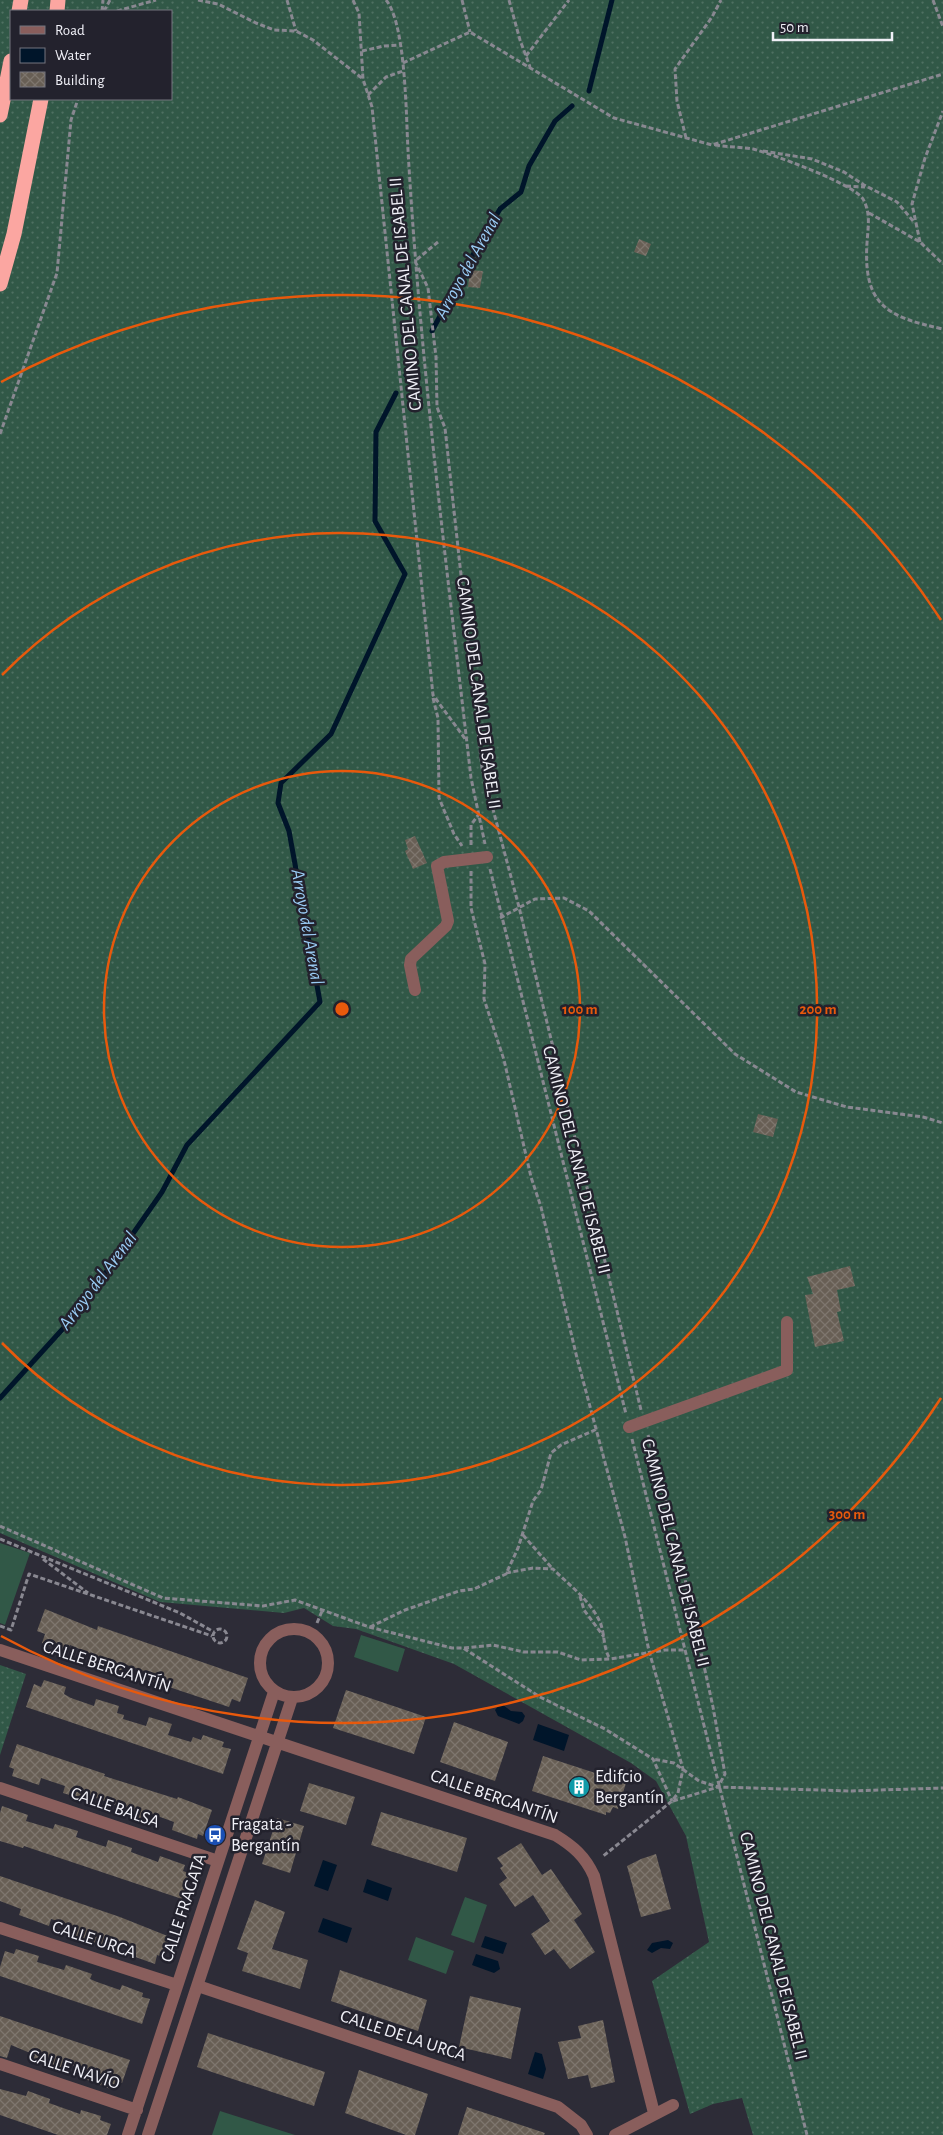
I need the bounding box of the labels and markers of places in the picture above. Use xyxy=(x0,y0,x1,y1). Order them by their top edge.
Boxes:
centre of rings xyxy=(333,1000,351,1018)
place label: Edifcio Bergantín xyxy=(595,1768,664,1807)
building icon: Edifcio Bergantín xyxy=(567,1775,591,1799)
place label: Fragata - Bergantín xyxy=(231,1816,300,1855)
bus stop icon: Fragata - Bergantín xyxy=(203,1823,227,1847)

